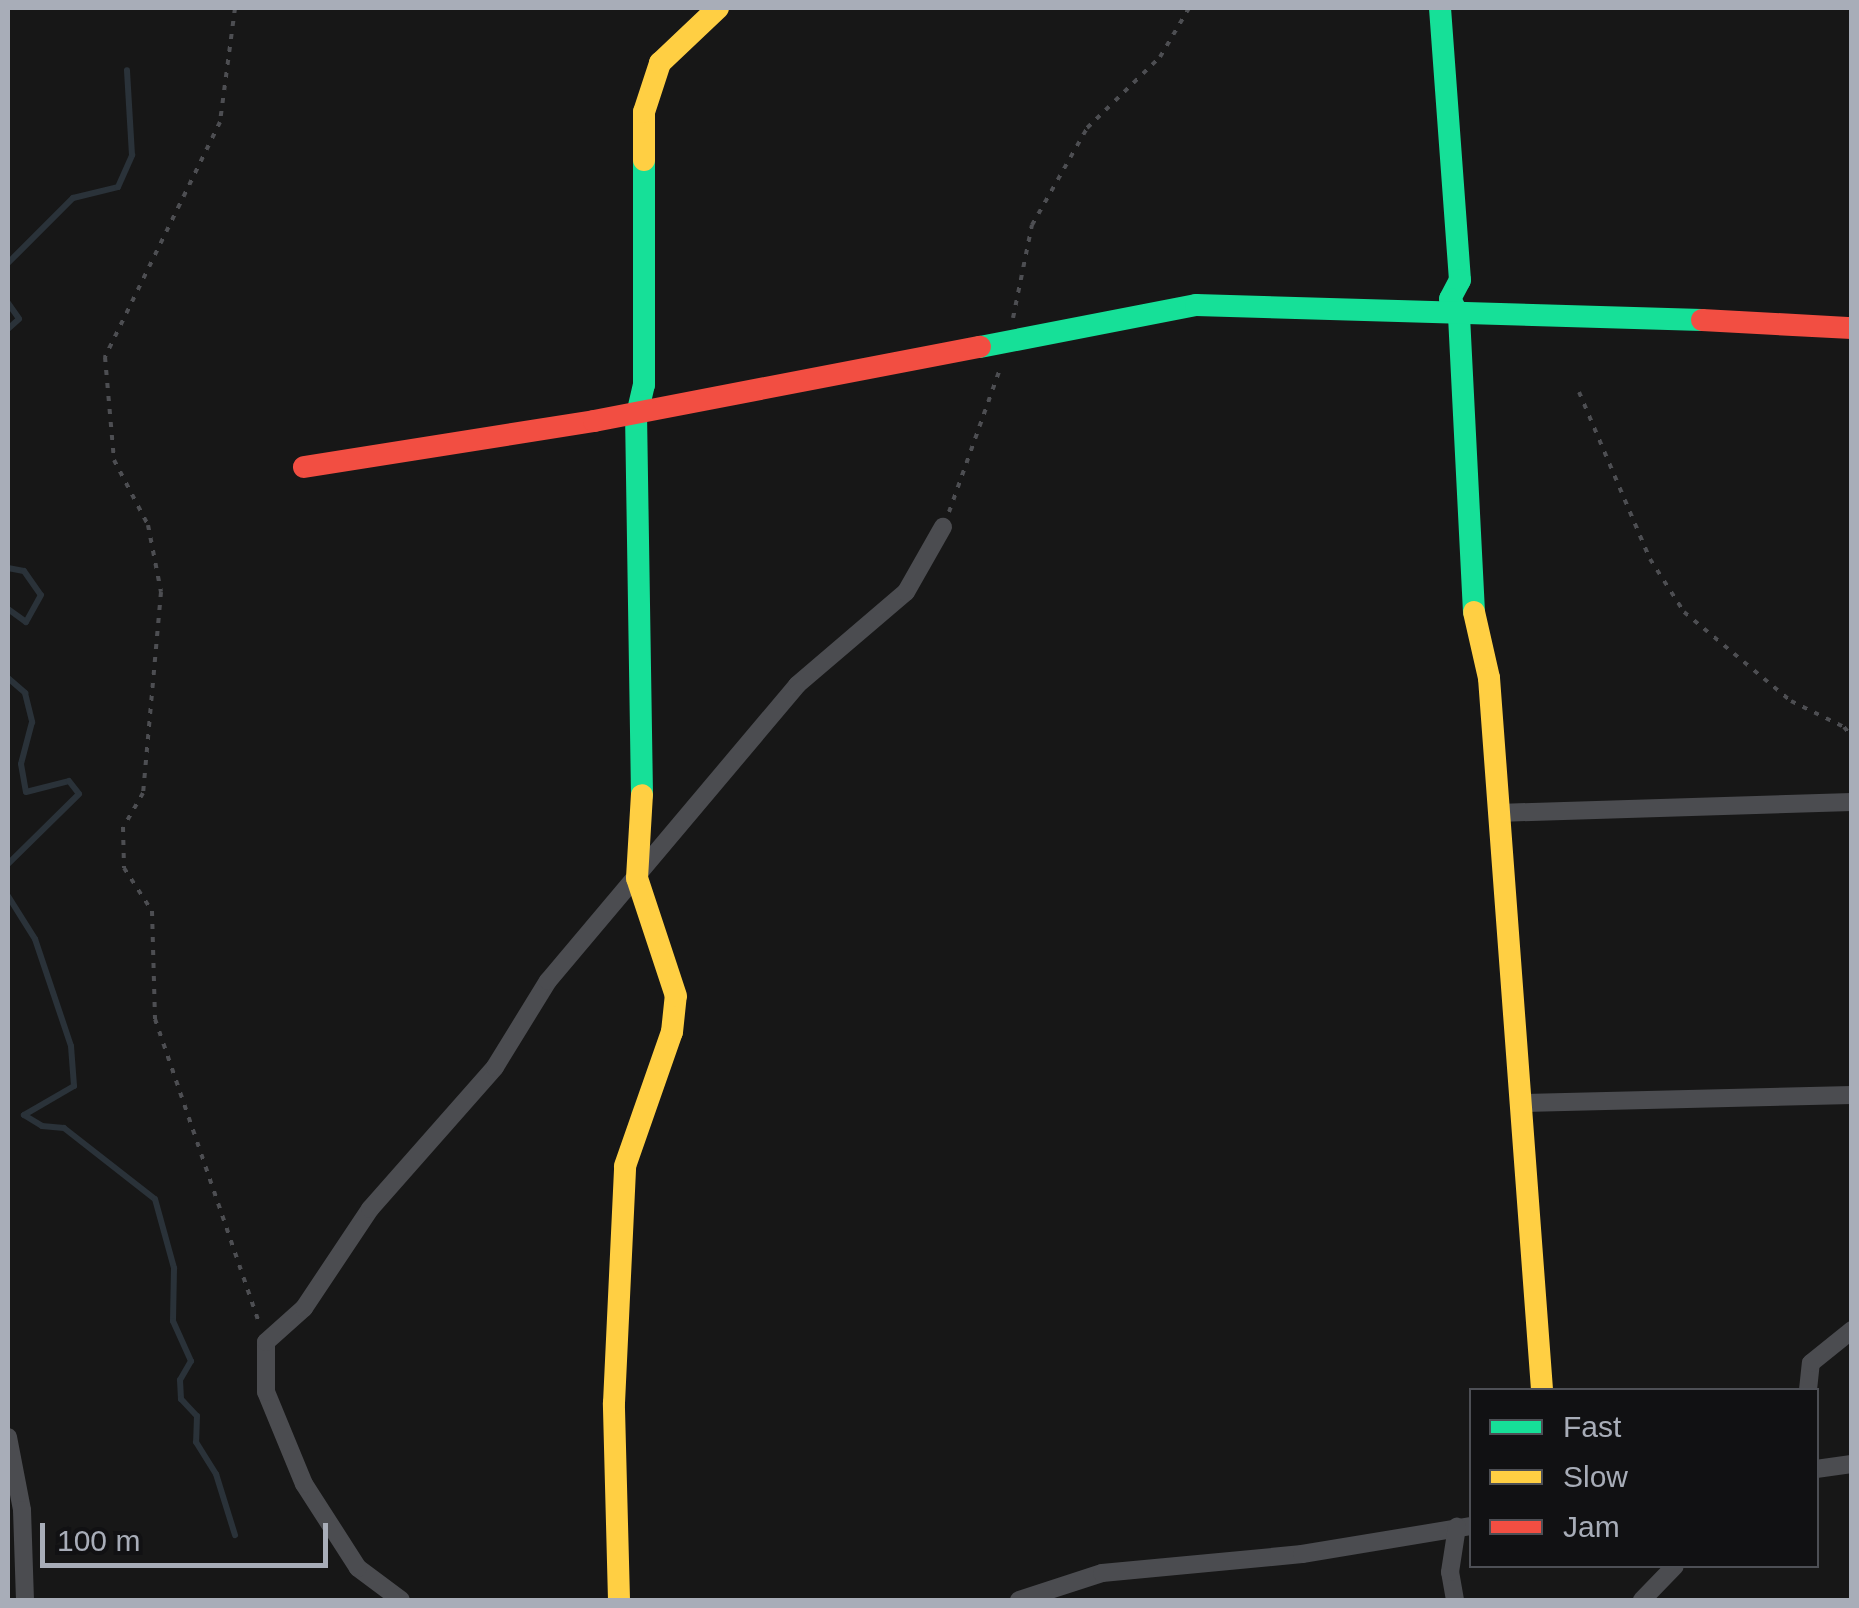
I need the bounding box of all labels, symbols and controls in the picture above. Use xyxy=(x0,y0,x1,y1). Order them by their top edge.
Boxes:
legend xyxy=(1469,1388,1819,1568)
text: Fast xyxy=(1563,1410,1621,1443)
text: Slow xyxy=(1563,1460,1628,1493)
scale bar xyxy=(45,1503,332,1565)
text: Jam xyxy=(1563,1510,1620,1543)
text: 100 m xyxy=(57,1524,140,1557)

